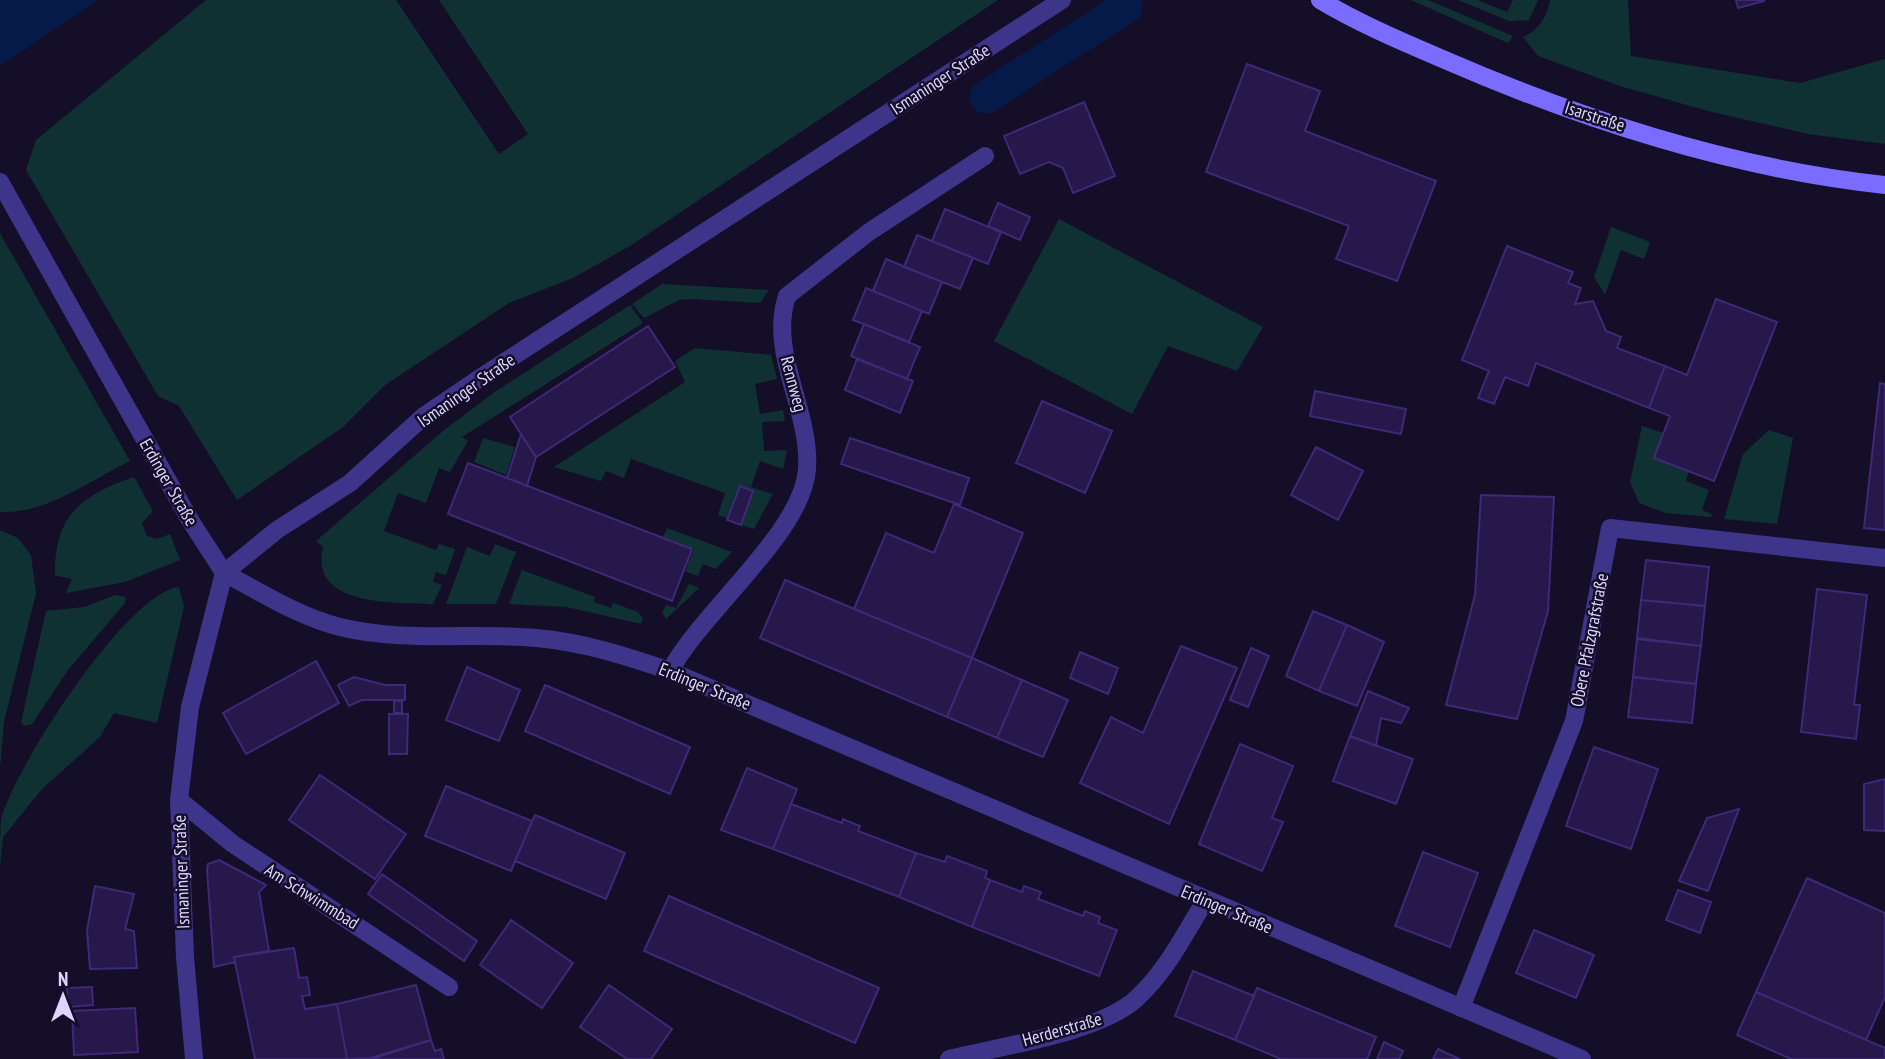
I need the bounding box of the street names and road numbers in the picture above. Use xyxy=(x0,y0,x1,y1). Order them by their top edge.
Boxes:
street label: Ismaninger Straße xyxy=(886,38,994,120)
street label: Isarstraße xyxy=(1562,96,1628,136)
street label: Ismaninger Straße xyxy=(413,348,519,432)
street label: Rennweg xyxy=(776,354,812,414)
street label: Erdinger Straße xyxy=(135,434,203,530)
street label: Obere Pfalzgrafstraße xyxy=(1565,571,1613,709)
street label: Erdinger Straße xyxy=(656,657,754,715)
street label: Ismaninger Straße xyxy=(168,815,194,929)
street label: Am Schwimmbad xyxy=(261,858,363,934)
street label: Erdinger Straße xyxy=(1178,879,1276,939)
street label: Herderstraße xyxy=(1020,1007,1104,1051)

